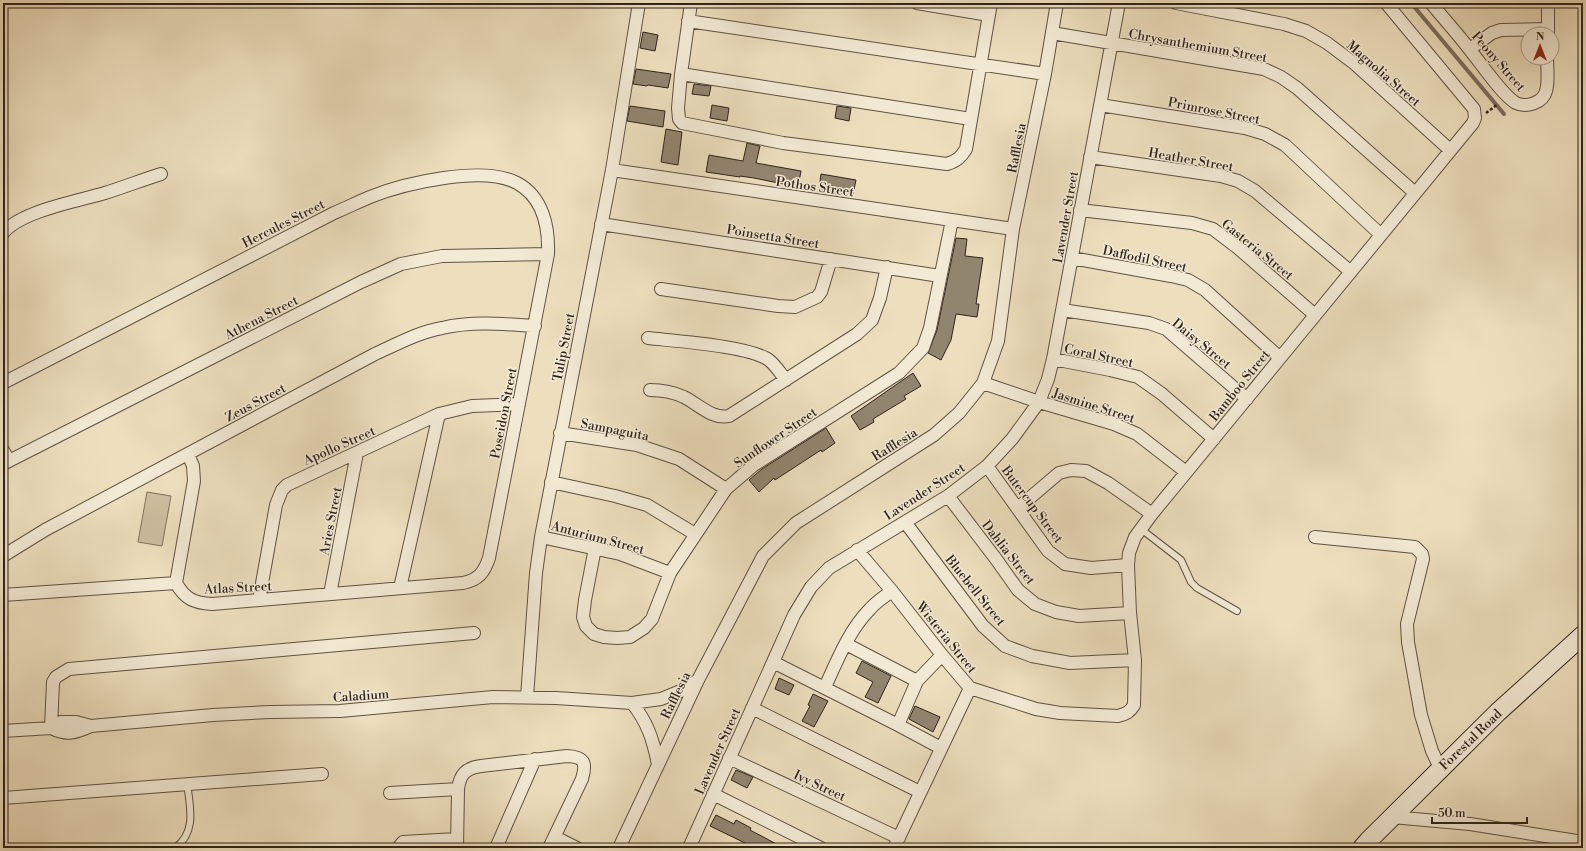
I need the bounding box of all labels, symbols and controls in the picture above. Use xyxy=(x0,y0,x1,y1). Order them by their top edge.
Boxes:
street label: Chrysanthemium Street xyxy=(1127,26,1269,66)
north arrow xyxy=(1520,26,1560,66)
street label: Peony Street xyxy=(1468,29,1529,95)
text: N xyxy=(1536,30,1545,44)
street label: Magnolia Street xyxy=(1343,37,1424,110)
street label: Primrose Street xyxy=(1166,94,1262,128)
street label: Rafflesia xyxy=(1004,121,1030,175)
street label: Heather Street xyxy=(1147,145,1235,175)
street label: Lavender Street xyxy=(1050,169,1082,264)
street label: Pothos Street xyxy=(775,174,855,200)
street label: Hercules Street xyxy=(239,196,328,252)
street label: Gasteria Street xyxy=(1218,216,1297,284)
street label: Poinsetta Street xyxy=(725,222,821,252)
street label: Daffodil Street xyxy=(1101,242,1189,276)
street label: Athena Street xyxy=(221,292,301,344)
street label: Tulip Street xyxy=(550,311,579,383)
street label: Daisy Street xyxy=(1169,315,1234,373)
street label: Coral Street xyxy=(1063,341,1135,371)
street label: Bamboo Street xyxy=(1206,346,1274,425)
street label: Poseidon Street xyxy=(487,366,521,460)
street label: Zeus Street xyxy=(223,380,289,425)
street label: Jasmine Street xyxy=(1049,385,1137,427)
street label: Sunflower Street xyxy=(731,404,820,471)
street label: Sampaguita xyxy=(579,416,651,445)
street label: Apollo Street xyxy=(300,423,378,469)
street label: Rafflesia xyxy=(869,424,921,465)
street label: Lavender Street xyxy=(881,460,968,524)
street label: Butercup Street xyxy=(997,462,1067,547)
street label: Aries Street xyxy=(316,485,346,558)
street label: Dahlia Street xyxy=(978,517,1039,588)
street label: Anturium Street xyxy=(549,518,646,558)
street label: Bluebell Street xyxy=(941,551,1009,630)
street label: Atlas Street xyxy=(203,578,273,598)
street label: Wisteria Street xyxy=(912,598,980,677)
street label: Rafflesia xyxy=(658,669,694,722)
street label: Caladium xyxy=(332,686,390,706)
street label: Lavender Street xyxy=(692,705,744,797)
street label: Forestal Road xyxy=(1436,705,1506,774)
street label: Ivy Street xyxy=(791,767,849,805)
scale bar xyxy=(1432,799,1527,825)
text: 50 m xyxy=(1438,806,1466,821)

